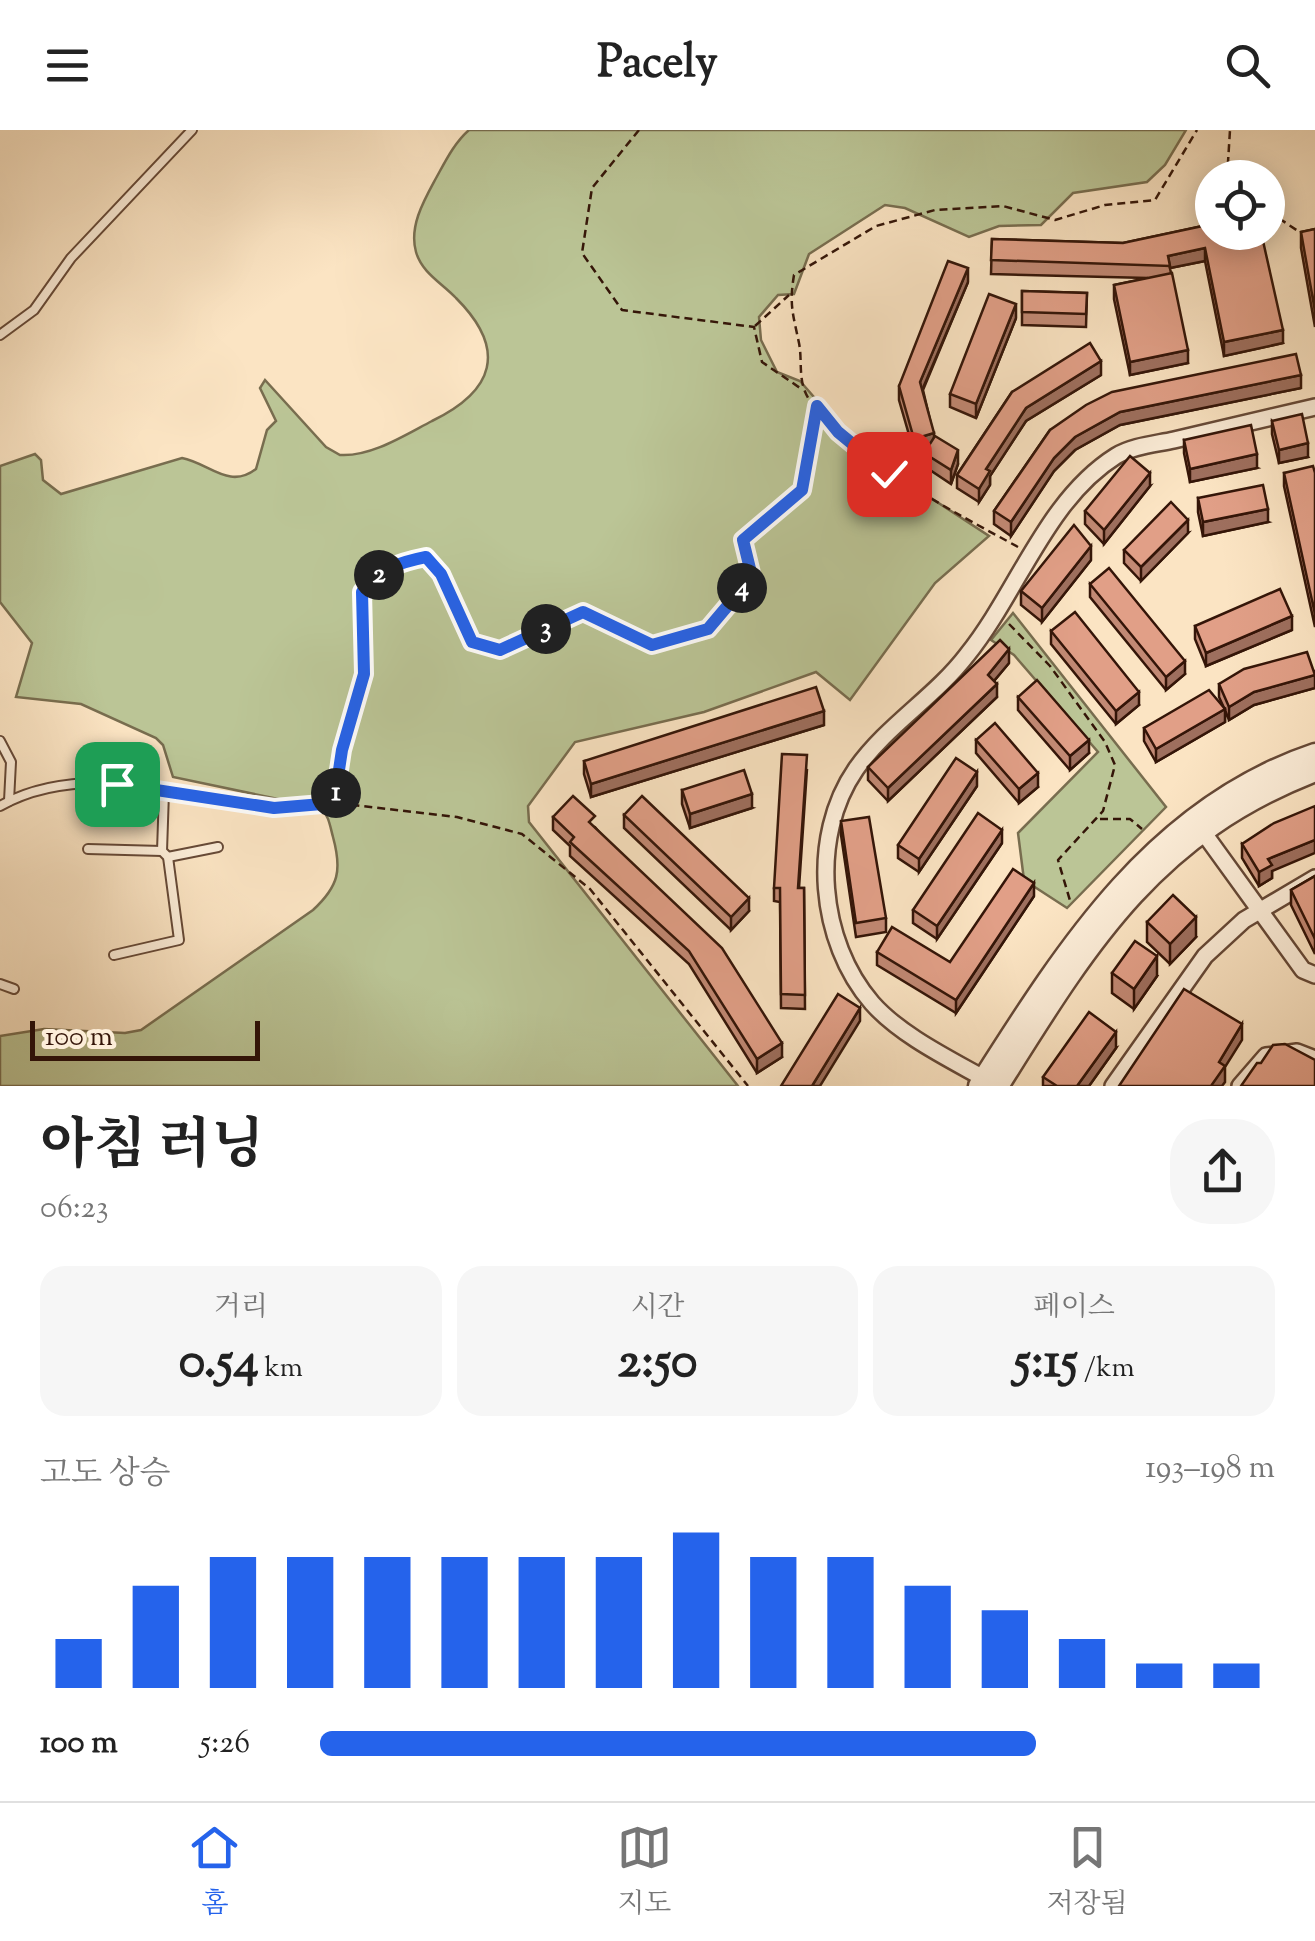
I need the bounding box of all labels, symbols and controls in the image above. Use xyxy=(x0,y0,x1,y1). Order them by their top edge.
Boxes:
text: Pacely xyxy=(597,33,718,98)
icon: menu xyxy=(40,38,95,93)
icon: search xyxy=(1220,38,1275,93)
map controls xyxy=(1195,160,1285,250)
button: locate xyxy=(1195,160,1285,250)
pin xyxy=(847,432,932,517)
icon: check xyxy=(862,447,917,502)
pin: 2 xyxy=(354,550,404,600)
text: 2 xyxy=(372,555,386,595)
pin: 4 xyxy=(717,563,767,613)
text: 4 xyxy=(735,568,749,608)
pin: 3 xyxy=(521,604,571,654)
text: 3 xyxy=(540,609,552,649)
pin xyxy=(75,742,160,827)
icon: arrive xyxy=(90,757,145,812)
pin: 1 xyxy=(311,768,361,818)
text: 1 xyxy=(331,773,341,813)
scale bar xyxy=(30,1016,260,1060)
text: 100 m xyxy=(45,1018,113,1058)
text: 아침 러닝 xyxy=(40,1109,264,1188)
button: share xyxy=(1170,1119,1275,1224)
text: 06:23 xyxy=(40,1186,109,1232)
text: 거리 xyxy=(214,1288,268,1328)
text: 시간 xyxy=(630,1288,685,1328)
text: 페이스 xyxy=(1034,1288,1115,1328)
text: 0.54 xyxy=(179,1328,259,1400)
text: 2:50 xyxy=(618,1328,697,1400)
text: 5:15 xyxy=(1014,1328,1078,1400)
text: km xyxy=(259,1349,303,1389)
text: /km xyxy=(1078,1349,1135,1389)
text: 193–198 m xyxy=(1145,1446,1275,1492)
text: 고도 상승 xyxy=(40,1452,170,1498)
text: 100 m xyxy=(40,1721,118,1767)
text: 5:26 xyxy=(200,1721,250,1767)
tab: 홈 xyxy=(187,1820,242,1925)
tab: 지도 xyxy=(617,1820,672,1925)
tab: 저장됨 xyxy=(1047,1820,1128,1925)

